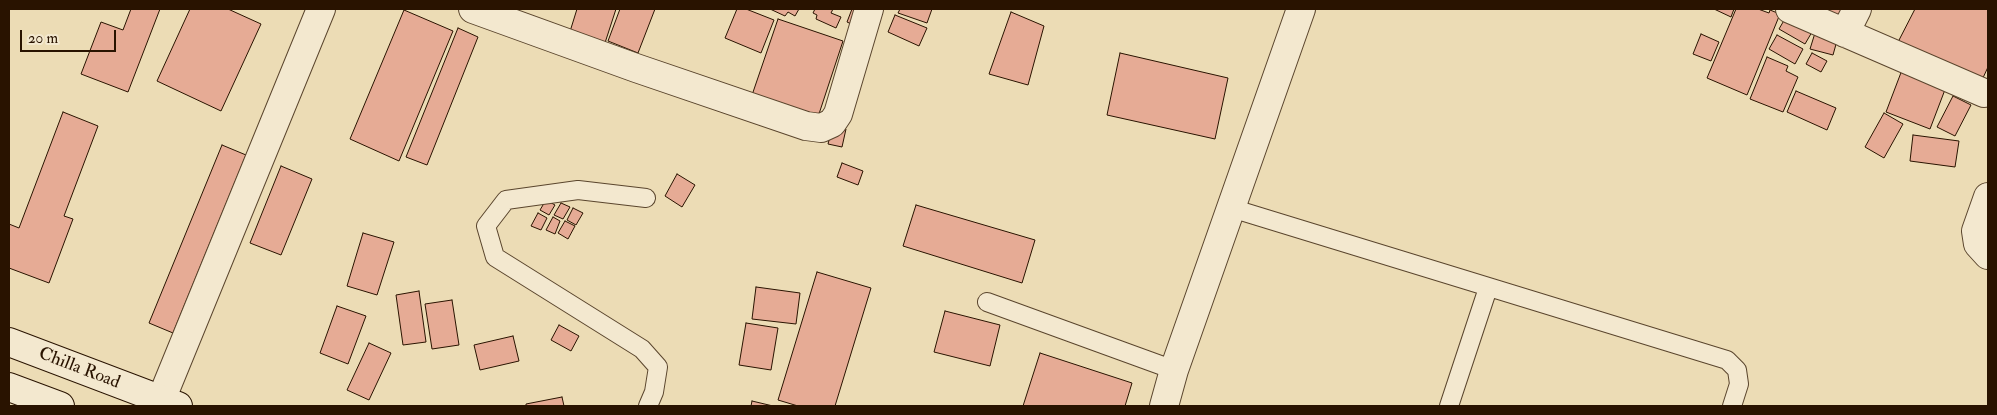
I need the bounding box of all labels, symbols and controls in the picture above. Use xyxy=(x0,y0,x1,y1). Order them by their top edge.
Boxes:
scale bar xyxy=(22,20,119,52)
text: 20 m xyxy=(28,29,58,48)
street label: Chilla Road xyxy=(35,344,123,394)

